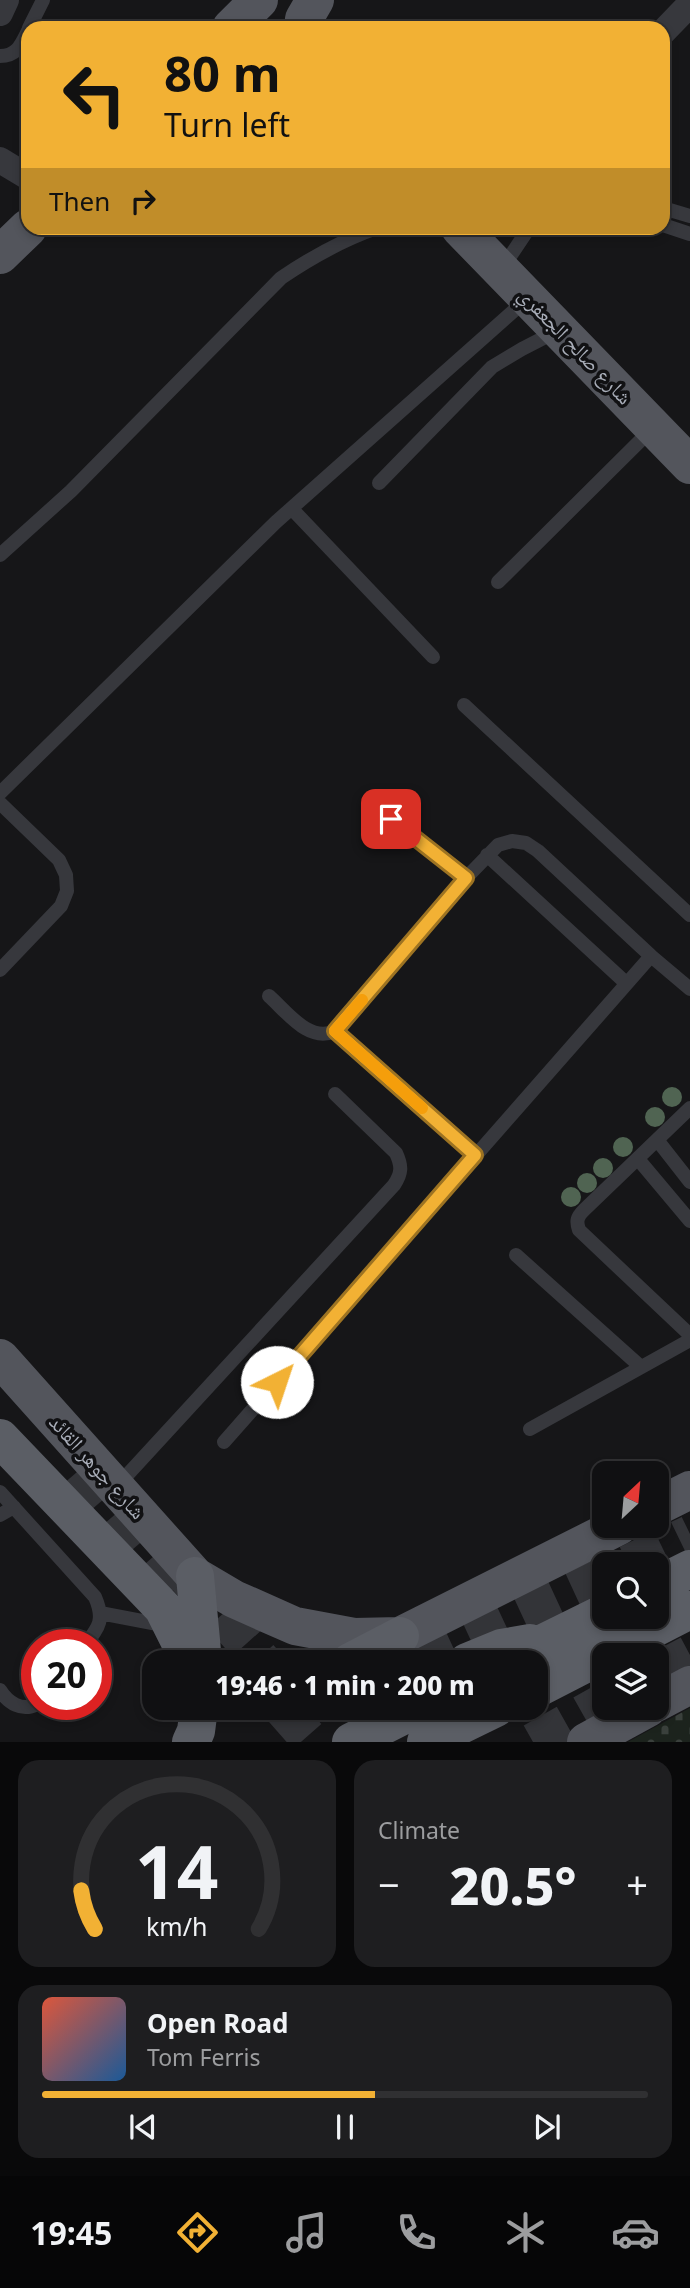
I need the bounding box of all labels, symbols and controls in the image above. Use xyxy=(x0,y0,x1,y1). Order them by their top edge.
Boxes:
text: 80 m xyxy=(164,40,281,106)
icon: left xyxy=(49,49,140,140)
text: Turn left xyxy=(164,103,290,146)
icon: right xyxy=(124,182,162,220)
text: Then xyxy=(49,183,110,219)
street label: شارع صالح الجعفري xyxy=(510,281,639,412)
pin xyxy=(361,789,421,849)
icon: arrive xyxy=(372,800,410,838)
position arrow xyxy=(240,1345,314,1419)
street label: شارع جوهر القائد xyxy=(43,1408,152,1525)
north arrow xyxy=(592,1461,668,1538)
map controls xyxy=(592,1461,669,1720)
button: search xyxy=(592,1552,669,1629)
speed limit sign: 20 xyxy=(21,1629,112,1720)
button: layers xyxy=(592,1643,669,1720)
text: 19:46 · 1 min · 200 m xyxy=(215,1667,475,1703)
text: Climate xyxy=(378,1814,460,1846)
text: 14 xyxy=(135,1822,219,1921)
text: 20.5° xyxy=(450,1849,576,1920)
text: − xyxy=(378,1858,400,1910)
text: + xyxy=(626,1858,648,1910)
text: km/h xyxy=(146,1909,208,1943)
text: Open Road xyxy=(147,2005,289,2041)
text: Tom Ferris xyxy=(147,2041,260,2073)
icon: previous xyxy=(124,2108,162,2146)
icon: pause xyxy=(326,2108,364,2146)
icon: next xyxy=(528,2108,566,2146)
icon: directions xyxy=(173,2208,222,2257)
icon: music xyxy=(282,2208,331,2257)
icon: phone xyxy=(392,2208,441,2257)
icon: climate xyxy=(501,2208,550,2257)
icon: car xyxy=(611,2208,660,2257)
text: 19:45 xyxy=(30,2211,112,2254)

